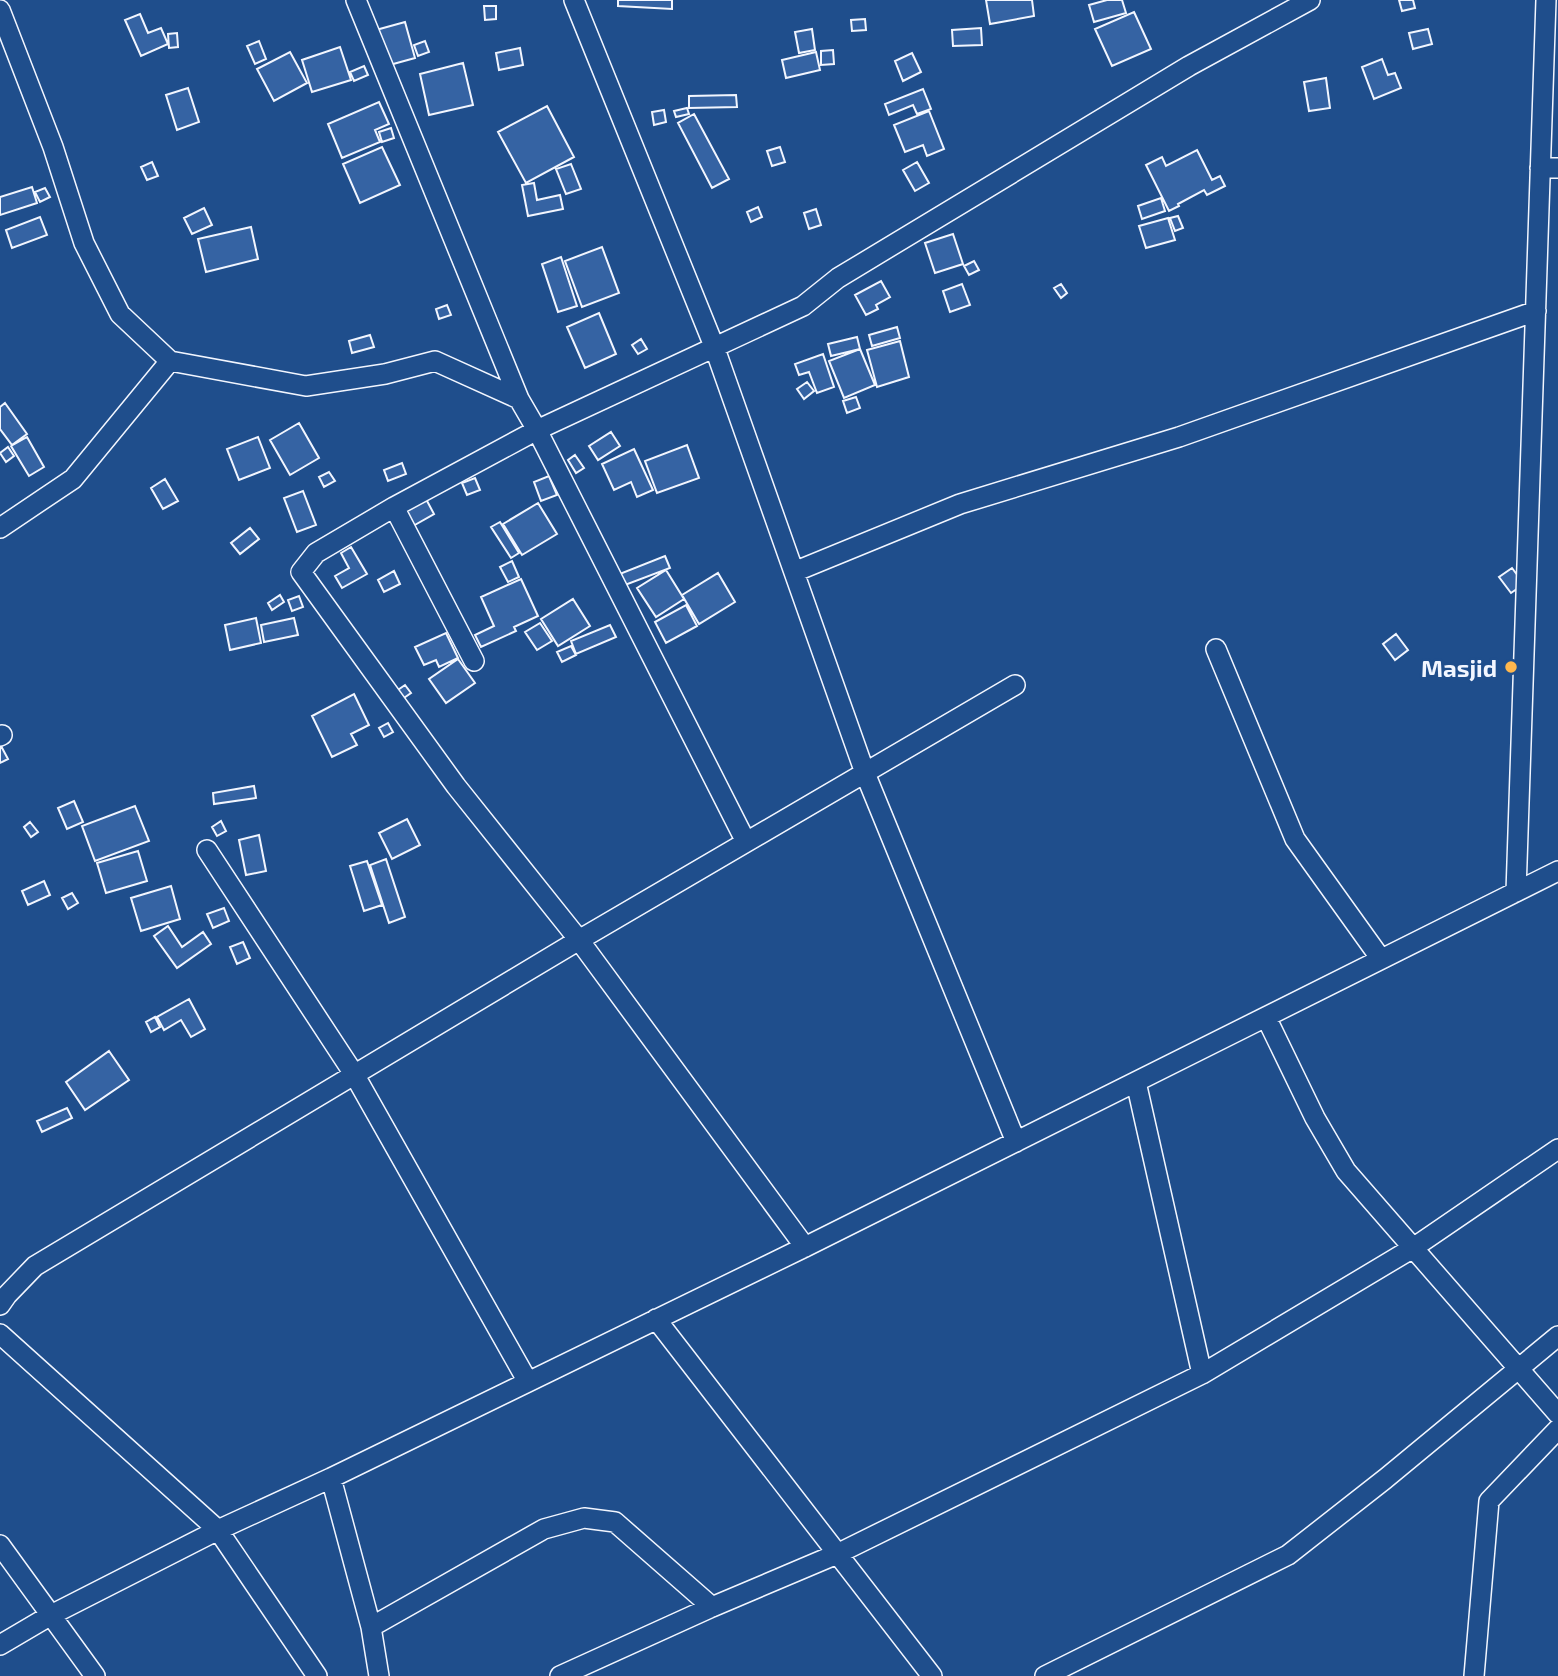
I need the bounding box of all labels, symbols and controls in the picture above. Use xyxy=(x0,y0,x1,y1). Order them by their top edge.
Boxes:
place label: Masjid xyxy=(1421,653,1497,682)
marker: Masjid xyxy=(1503,659,1519,675)

